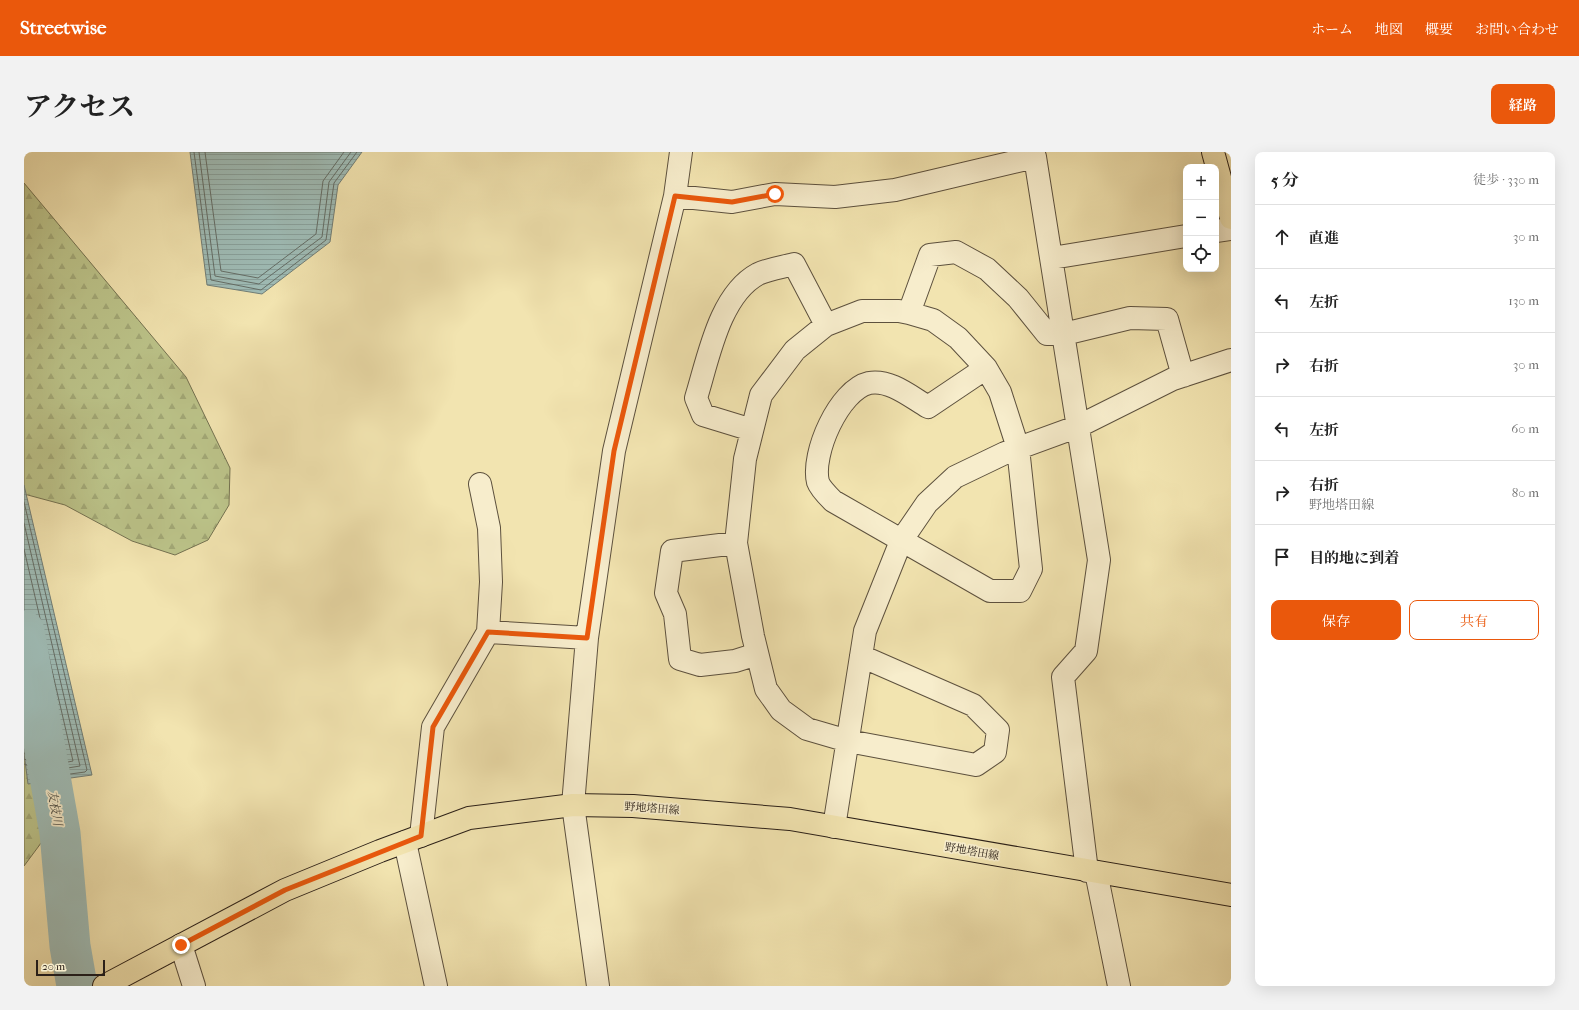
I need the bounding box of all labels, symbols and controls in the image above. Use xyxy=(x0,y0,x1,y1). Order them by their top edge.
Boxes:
text: Streetwise xyxy=(20,17,106,39)
text: ホーム xyxy=(1311,21,1353,38)
text: 地図 xyxy=(1375,21,1403,38)
text: 概要 xyxy=(1425,21,1453,38)
text: お問い合わせ xyxy=(1475,21,1559,38)
button: 経路 xyxy=(1491,84,1555,124)
text: アクセス xyxy=(24,90,135,123)
map controls xyxy=(1183,164,1219,272)
button: + xyxy=(1183,164,1219,200)
text: 5 分 xyxy=(1271,170,1299,190)
text: 徒歩 · 330 m xyxy=(1473,172,1539,187)
route start xyxy=(766,185,784,203)
button: − xyxy=(1183,200,1219,236)
icon: ahead xyxy=(1271,226,1293,248)
text: 直進 xyxy=(1309,229,1339,247)
text: 30 m xyxy=(1513,229,1539,244)
button: locate xyxy=(1183,236,1219,272)
icon: left xyxy=(1271,290,1293,312)
text: 左折 xyxy=(1309,293,1339,311)
text: 130 m xyxy=(1508,293,1539,308)
icon: right xyxy=(1271,354,1293,376)
text: 右折 xyxy=(1309,357,1339,375)
text: 30 m xyxy=(1513,357,1539,372)
icon: left xyxy=(1271,418,1293,440)
text: 左折 xyxy=(1309,421,1339,439)
text: 60 m xyxy=(1511,421,1539,436)
text: 右折 xyxy=(1309,476,1339,494)
icon: right xyxy=(1271,482,1293,504)
text: 80 m xyxy=(1512,485,1539,500)
text: 野地塔田線 xyxy=(1309,497,1374,512)
icon: arrive xyxy=(1271,546,1293,568)
text: 目的地に到着 xyxy=(1309,549,1399,567)
button: 保存 xyxy=(1271,600,1401,640)
button: 共有 xyxy=(1409,600,1539,640)
water label: 友枝川 xyxy=(45,789,65,829)
street label: 野地塔田線 xyxy=(624,800,680,817)
street label: 野地塔田線 xyxy=(944,840,1000,863)
route end xyxy=(172,936,190,954)
scale bar xyxy=(36,958,105,977)
text: 20 m xyxy=(42,960,65,973)

